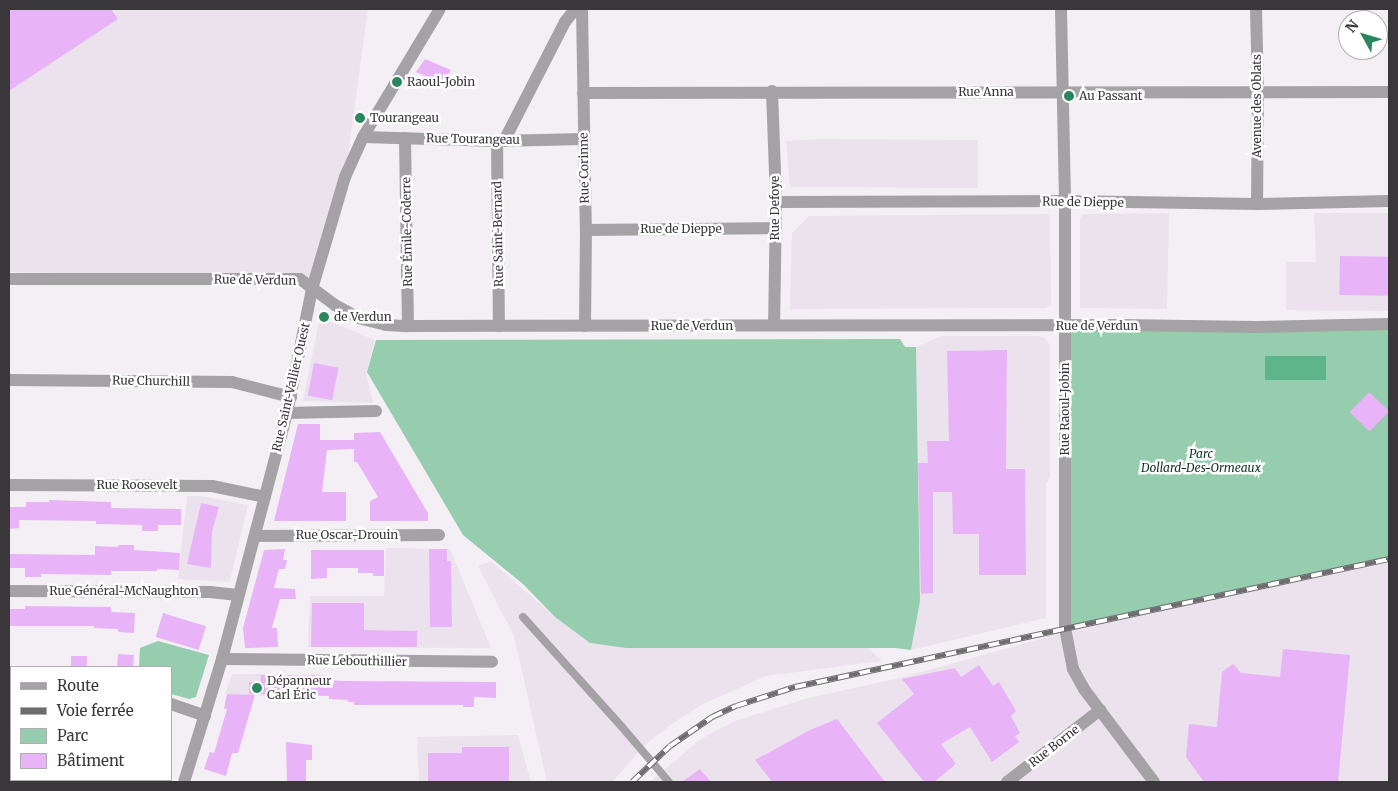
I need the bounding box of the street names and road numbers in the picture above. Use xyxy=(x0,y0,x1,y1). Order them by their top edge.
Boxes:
street label: Avenue des Oblats xyxy=(1250,54,1264,158)
street label: Rue Anna xyxy=(958,85,1014,99)
street label: Rue Tourangeau xyxy=(426,131,520,147)
street label: Rue Corinne xyxy=(576,132,592,204)
street label: Rue Defoye xyxy=(768,176,782,240)
street label: Rue Émile-Coderre xyxy=(399,177,415,287)
street label: Rue Saint-Bernard xyxy=(490,181,506,287)
street label: Rue de Dieppe xyxy=(1042,194,1124,210)
street label: Rue de Dieppe xyxy=(640,222,722,236)
street label: Rue de Verdun xyxy=(214,272,296,288)
street label: Rue de Verdun xyxy=(651,319,733,333)
street label: Rue de Verdun xyxy=(1056,319,1138,333)
street label: Rue Saint-Vallier Ouest xyxy=(269,321,313,453)
street label: Rue Raoul-Jobin xyxy=(1058,363,1072,455)
street label: Rue Churchill xyxy=(112,373,190,389)
street label: Rue Roosevelt xyxy=(97,478,177,492)
street label: Rue Oscar-Drouin xyxy=(296,528,398,542)
street label: Rue Général-McNaughton xyxy=(49,584,199,598)
street label: Rue Lebouthillier xyxy=(307,653,407,669)
street label: Rue Borne xyxy=(1026,722,1082,770)

